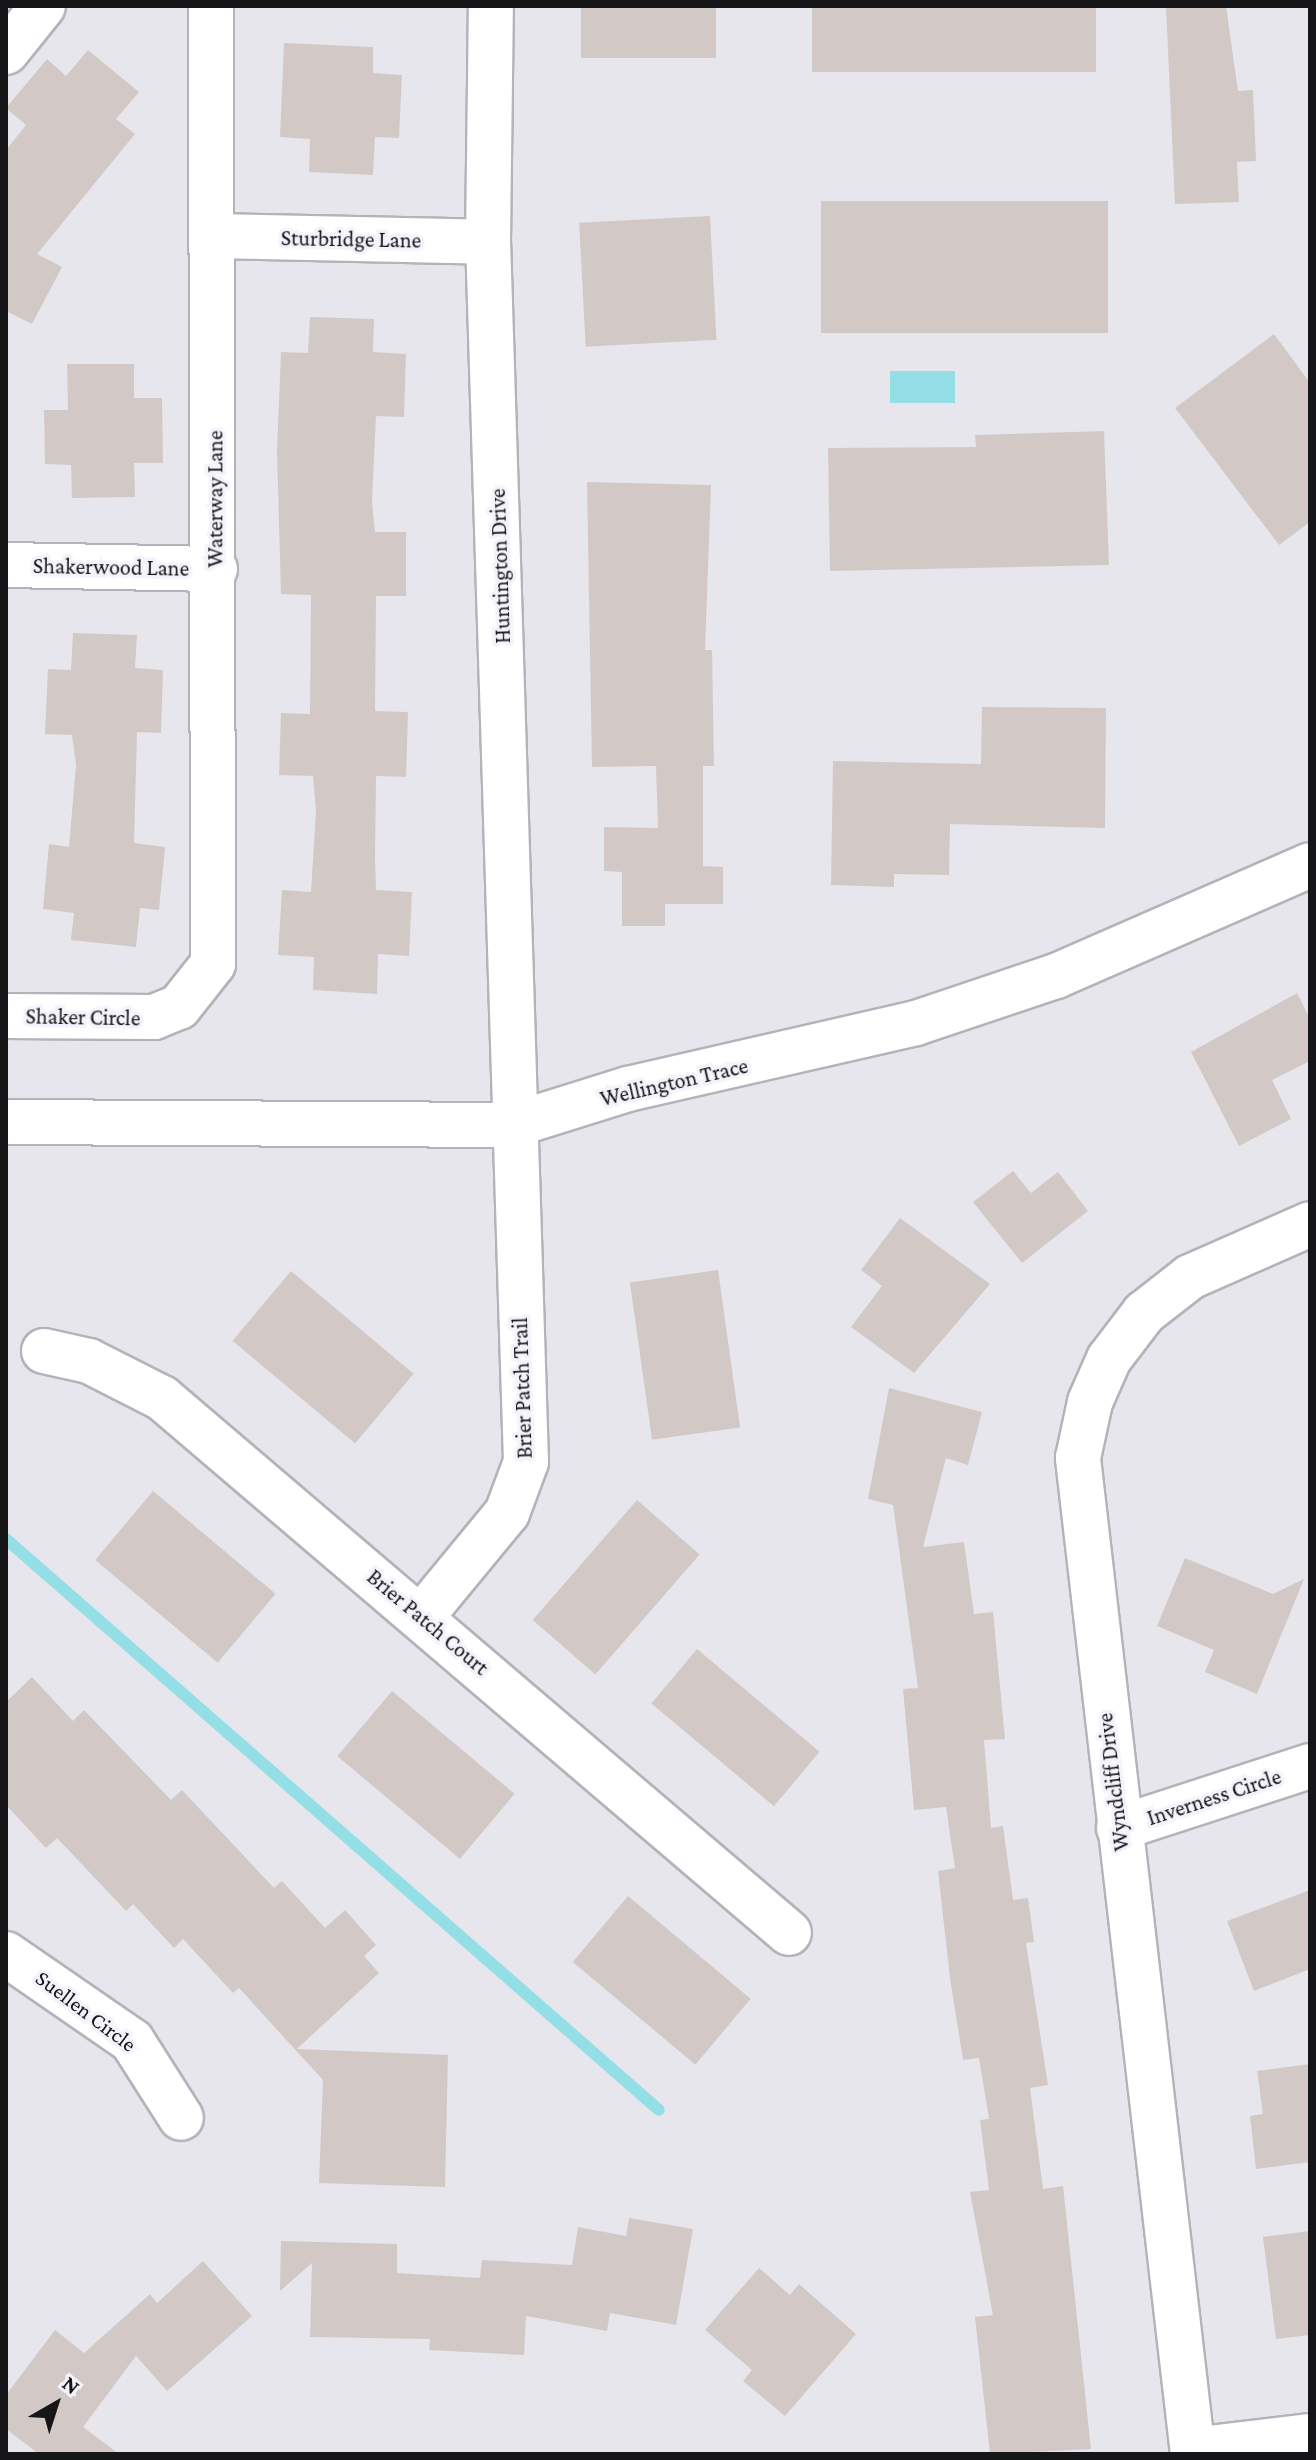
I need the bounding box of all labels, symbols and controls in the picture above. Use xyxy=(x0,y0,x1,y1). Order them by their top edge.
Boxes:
street label: Sturbridge Lane xyxy=(281,225,421,253)
street label: Waterway Lane xyxy=(202,430,228,568)
street label: Huntington Drive xyxy=(484,488,516,644)
street label: Shakerwood Lane xyxy=(33,552,189,582)
street label: Shaker Circle xyxy=(25,1003,141,1031)
street label: Wellington Trace xyxy=(598,1052,750,1112)
street label: Brier Patch Trail xyxy=(506,1317,538,1459)
street label: Brier Patch Court xyxy=(362,1563,494,1681)
street label: Wyndcliff Drive xyxy=(1091,1711,1135,1853)
street label: Inverness Circle xyxy=(1144,1763,1284,1831)
street label: Suellen Circle xyxy=(30,1965,142,2057)
north arrow xyxy=(16,2364,96,2444)
text: N xyxy=(58,2371,85,2399)

